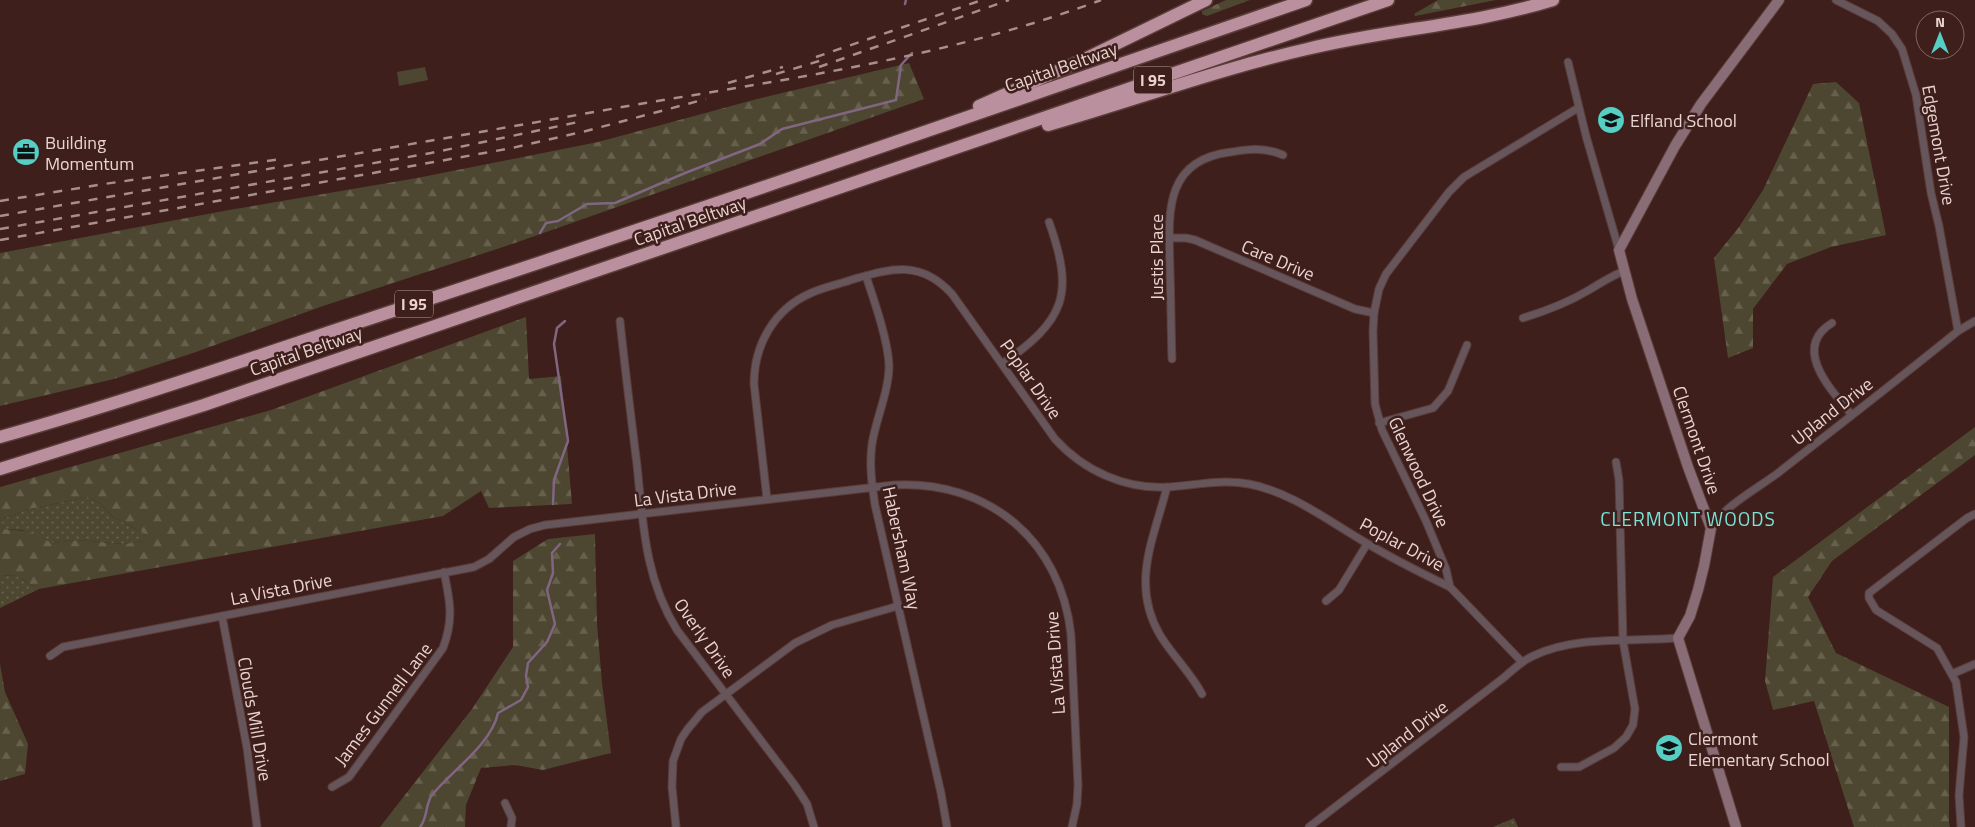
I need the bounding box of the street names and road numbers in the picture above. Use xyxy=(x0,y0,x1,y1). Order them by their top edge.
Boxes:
street label: Capital Beltway xyxy=(1001,35,1121,99)
road number: I 95 xyxy=(1134,66,1172,94)
street label: Edgemont Drive xyxy=(1915,83,1963,207)
street label: Capital Beltway xyxy=(630,189,750,253)
street label: Justis Place xyxy=(1143,214,1170,300)
street label: Care Drive xyxy=(1237,232,1319,288)
road number: I 95 xyxy=(395,290,433,318)
street label: Capital Beltway xyxy=(246,319,366,383)
street label: Poplar Drive xyxy=(993,333,1069,425)
street label: Upland Drive xyxy=(1786,371,1878,451)
street label: Clermont Drive xyxy=(1666,382,1728,498)
street label: Glenwood Drive xyxy=(1382,412,1456,532)
street label: La Vista Drive xyxy=(632,474,738,514)
street label: Habersham Way xyxy=(876,484,928,612)
street label: Poplar Drive xyxy=(1355,510,1449,578)
street label: La Vista Drive xyxy=(228,566,334,612)
street label: Overly Drive xyxy=(668,593,742,683)
street label: La Vista Drive xyxy=(1038,611,1072,715)
street label: James Gunnell Lane xyxy=(328,637,438,771)
street label: Clouds Mill Drive xyxy=(231,655,279,783)
street label: Upland Drive xyxy=(1361,694,1453,774)

